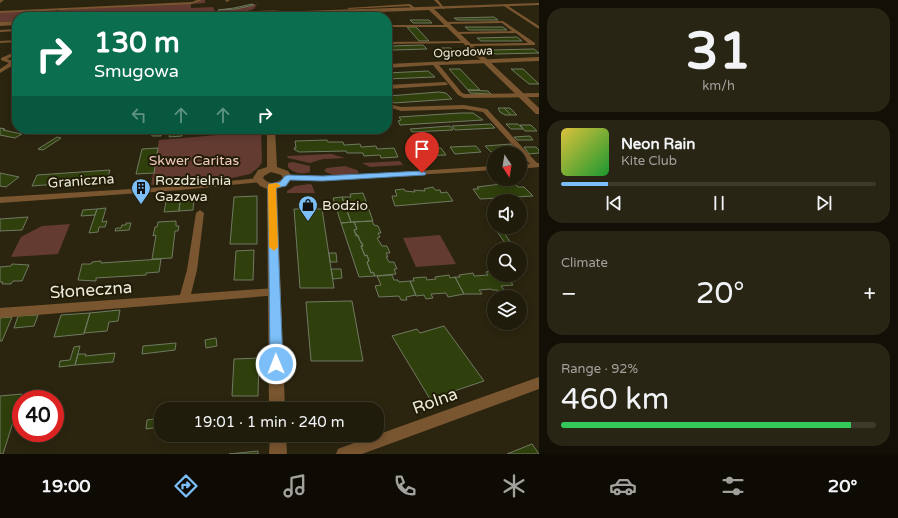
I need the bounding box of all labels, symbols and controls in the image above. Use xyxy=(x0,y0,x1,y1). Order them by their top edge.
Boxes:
text: 31 xyxy=(686,20,751,83)
text: 130 m xyxy=(94,26,180,60)
icon: right xyxy=(28,28,80,80)
street label: Ogrodowa xyxy=(433,43,493,61)
text: Smugowa xyxy=(94,60,179,82)
text: km/h xyxy=(702,78,735,94)
icon: left xyxy=(128,104,150,126)
icon: ahead xyxy=(170,104,192,126)
icon: ahead xyxy=(212,104,234,126)
icon: right xyxy=(254,104,276,126)
pin xyxy=(405,132,439,173)
text: Neon Rain xyxy=(621,135,695,153)
icon: arrive xyxy=(411,138,433,160)
north arrow xyxy=(487,146,527,186)
map controls xyxy=(487,146,527,330)
park label: Skwer Caritas xyxy=(149,152,239,169)
text: Kite Club xyxy=(621,153,677,169)
street label: Graniczna xyxy=(47,170,115,192)
place label: Rozdzielnia Gazowa xyxy=(155,172,231,205)
building icon: Rozdzielnia Gazowa xyxy=(130,177,152,205)
icon: previous xyxy=(603,192,625,214)
icon: pause xyxy=(708,192,730,214)
icon: next xyxy=(813,192,835,214)
shop icon: Bodzio xyxy=(297,194,319,222)
button: sound xyxy=(487,194,527,234)
place label: Bodzio xyxy=(322,197,368,214)
button: search xyxy=(487,242,527,282)
text: Climate xyxy=(561,255,608,271)
text: 20° xyxy=(696,275,745,312)
street label: Słoneczna xyxy=(49,277,133,303)
text: − xyxy=(561,281,577,307)
text: + xyxy=(864,281,876,307)
button: layers xyxy=(487,290,527,330)
position arrow xyxy=(255,343,297,385)
text: Range · 92% xyxy=(561,361,638,377)
text: 460 km xyxy=(561,381,669,418)
street label: Rolna xyxy=(410,383,460,419)
speed limit sign: 40 xyxy=(12,390,64,442)
text: 19:01 · 1 min · 240 m xyxy=(194,413,344,431)
icon: directions xyxy=(172,472,200,500)
icon: music xyxy=(281,472,309,500)
icon: phone xyxy=(391,472,419,500)
icon: climate xyxy=(500,472,528,500)
icon: car xyxy=(609,472,637,500)
icon: filters xyxy=(719,472,747,500)
text: 19:00 xyxy=(41,475,91,497)
text: 20° xyxy=(828,475,857,497)

